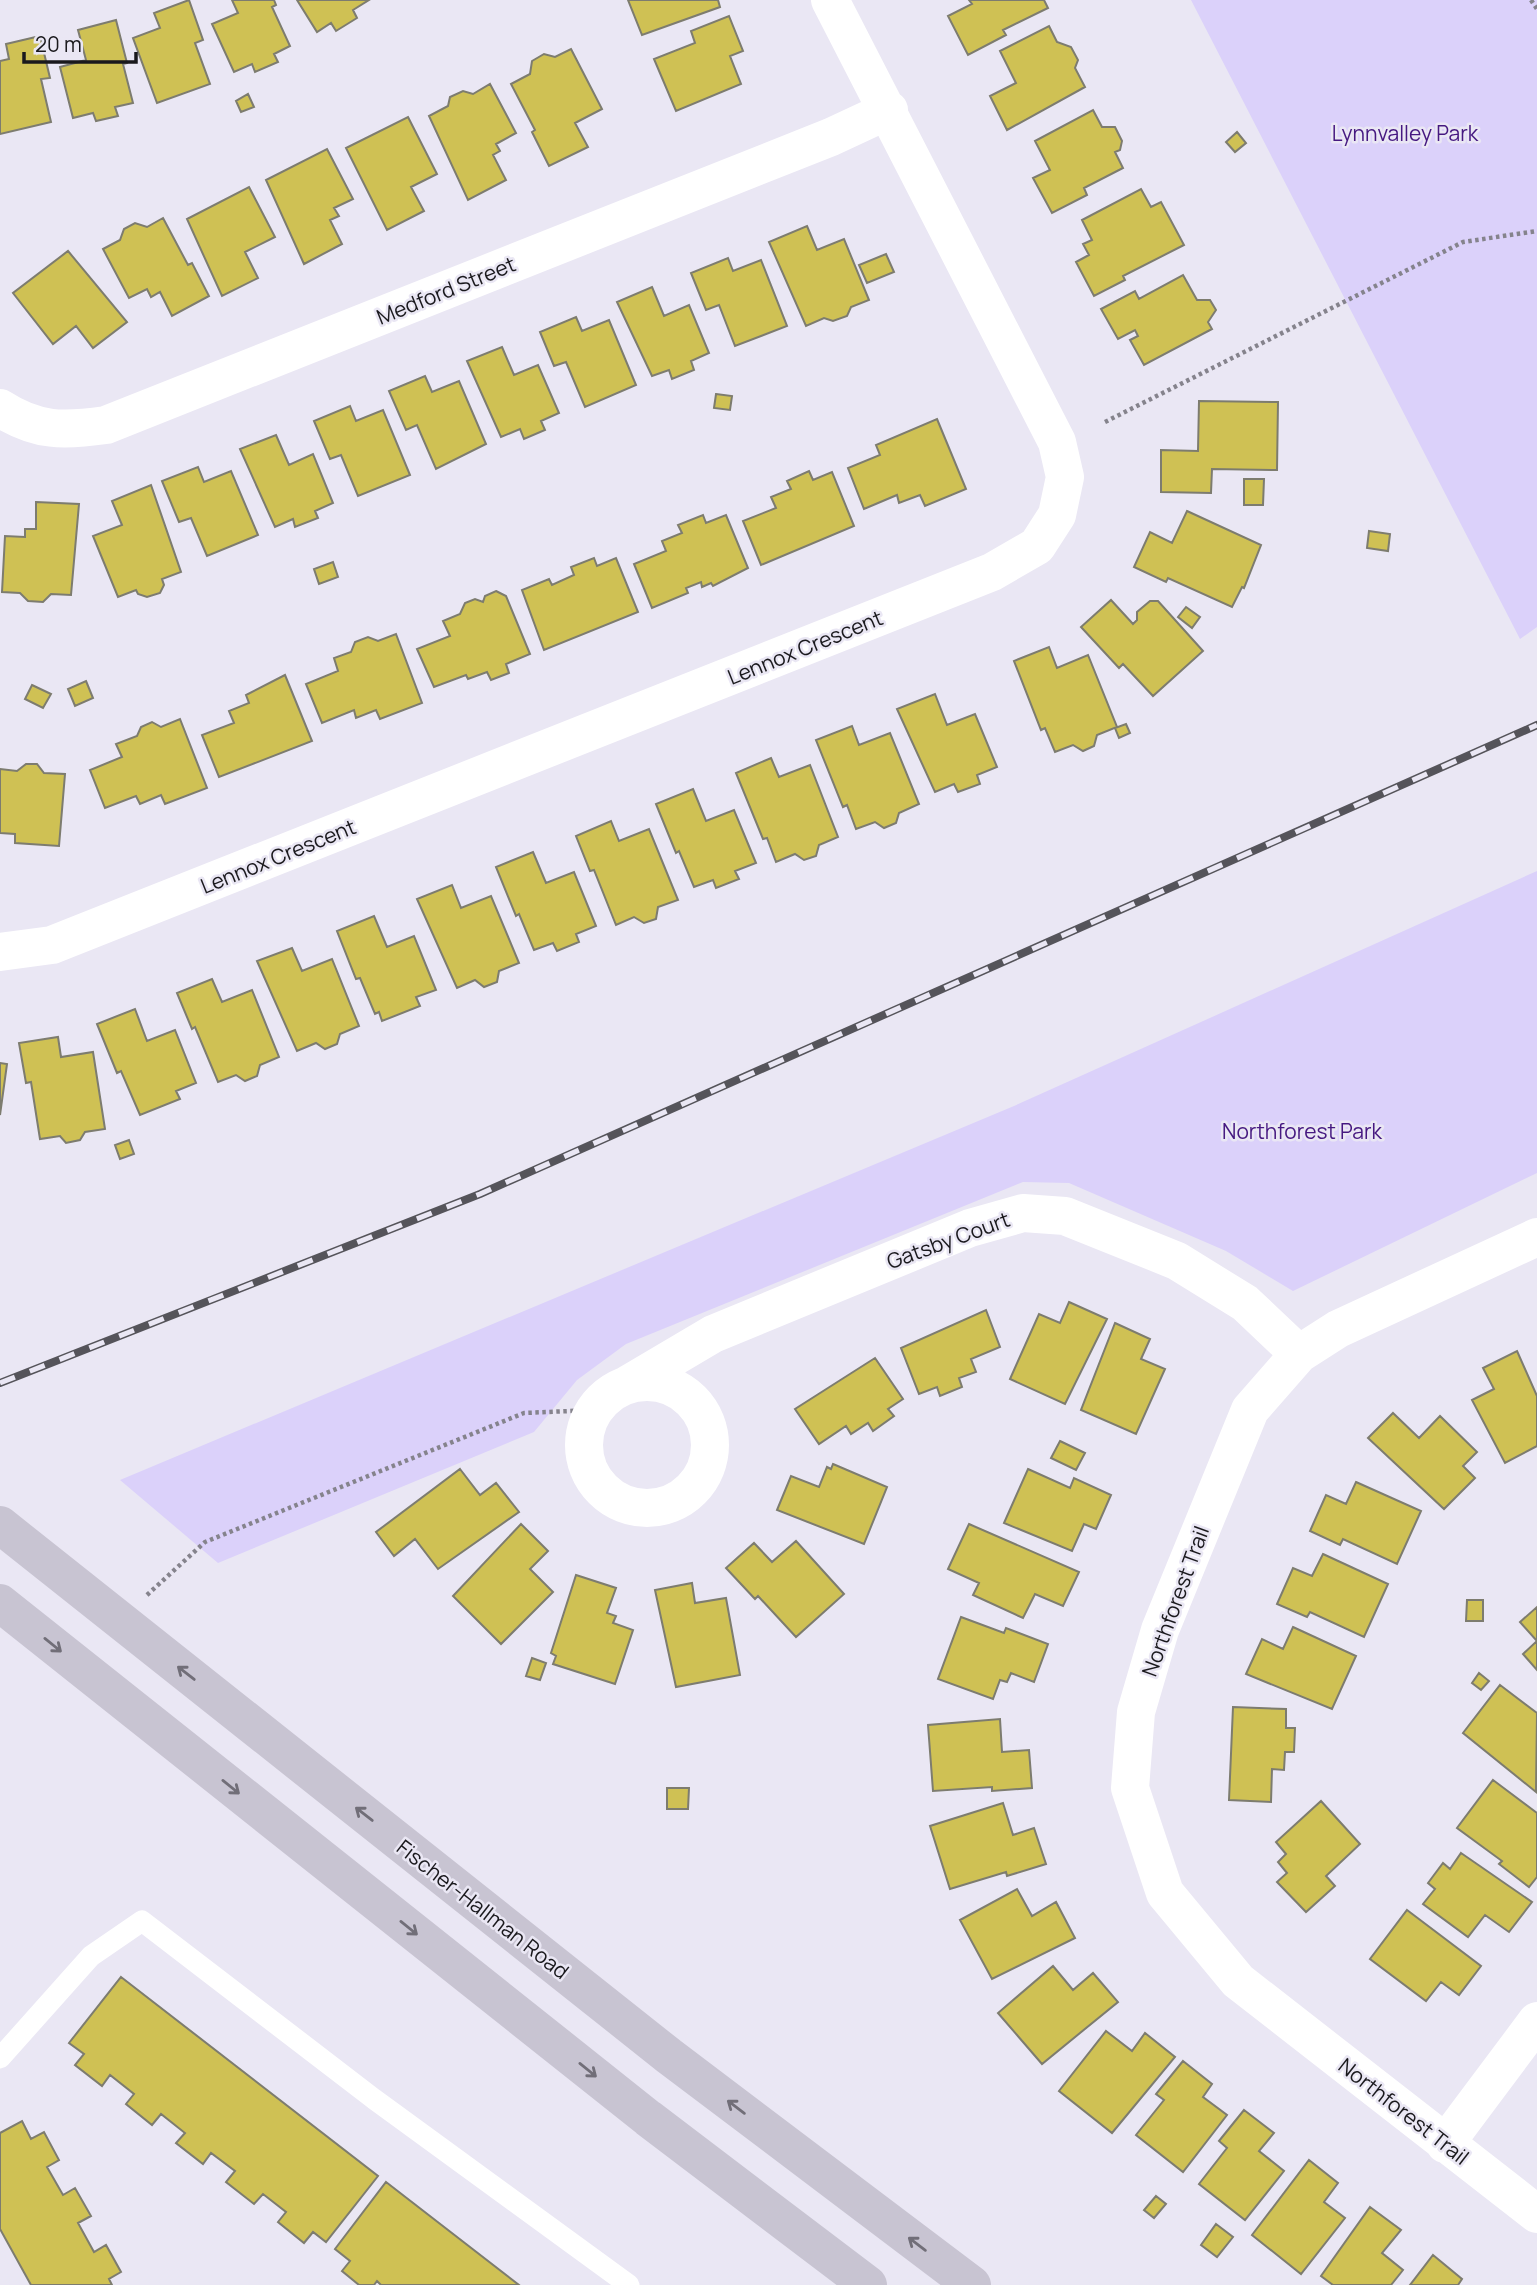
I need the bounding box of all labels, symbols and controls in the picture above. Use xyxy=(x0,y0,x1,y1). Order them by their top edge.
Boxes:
scale bar xyxy=(24,21,136,65)
text: 20 m xyxy=(35,30,82,58)
park label: Lynnvalley Park xyxy=(1332,119,1479,147)
street label: Medford Street xyxy=(372,249,520,331)
street label: Lennox Crescent xyxy=(723,603,887,691)
street label: Lennox Crescent xyxy=(196,812,360,900)
park label: Northforest Park xyxy=(1222,1117,1382,1145)
street label: Gatsby Court xyxy=(883,1205,1013,1275)
street label: Northforest Trail xyxy=(1135,1522,1215,1680)
one-way arrow xyxy=(44,1637,62,1653)
one-way arrow xyxy=(178,1665,196,1680)
one-way arrow xyxy=(222,1779,240,1794)
one-way arrow xyxy=(356,1807,374,1822)
street label: Fischer-Hallman Road xyxy=(391,1833,575,1985)
one-way arrow xyxy=(400,1921,418,1936)
street label: Northforest Trail xyxy=(1333,2051,1475,2171)
one-way arrow xyxy=(578,2062,596,2078)
one-way arrow xyxy=(727,2099,745,2114)
one-way arrow xyxy=(908,2236,927,2251)

